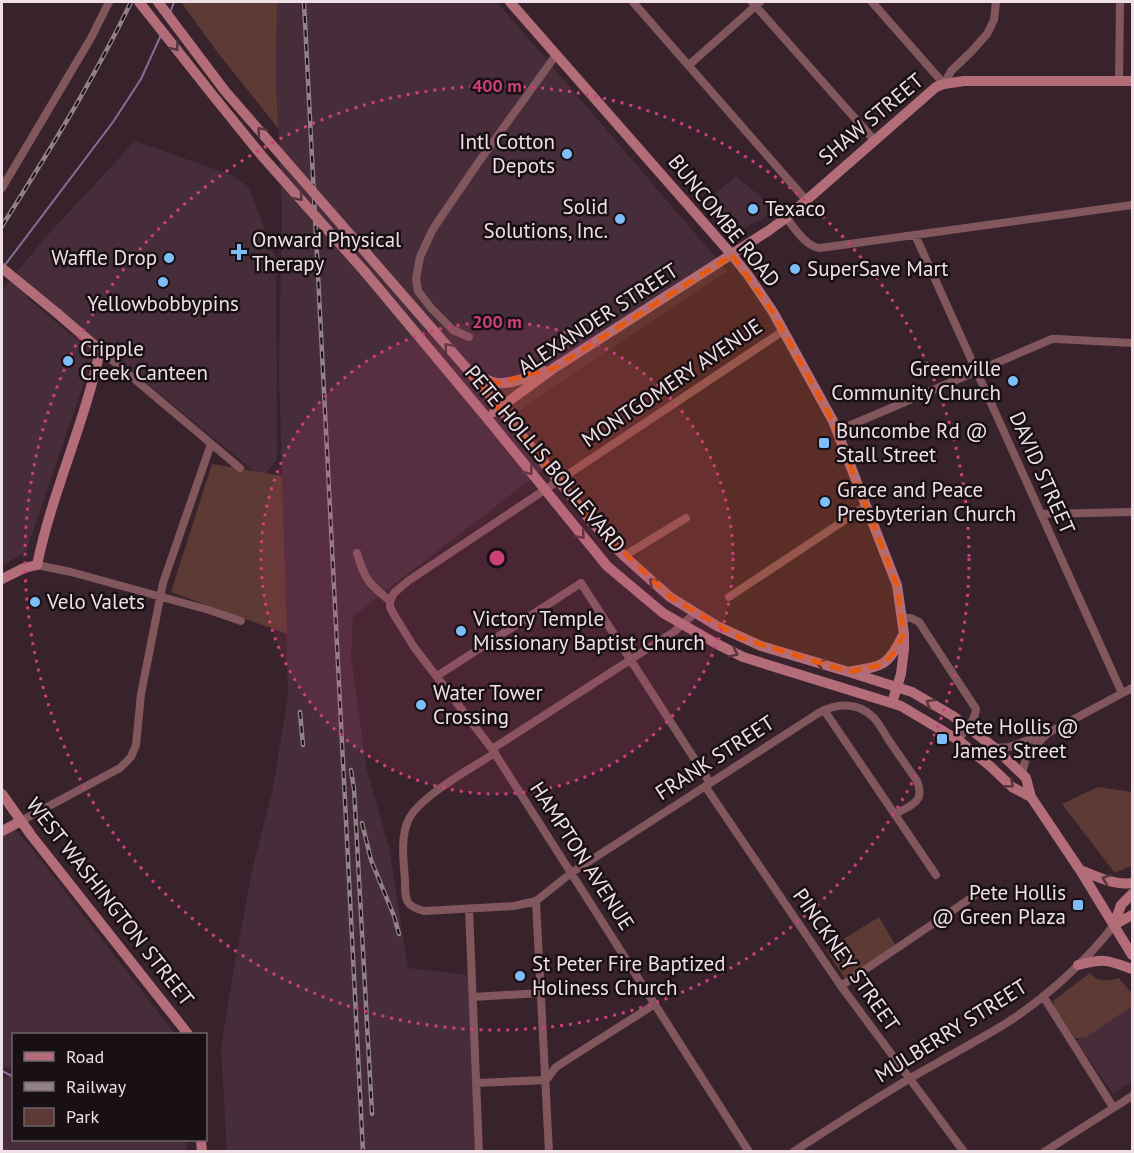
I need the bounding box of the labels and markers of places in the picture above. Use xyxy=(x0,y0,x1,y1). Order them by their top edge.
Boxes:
place label: Intl Cotton Depots xyxy=(459,128,555,179)
marker: Intl Cotton Depots xyxy=(560,147,574,161)
place label: Solid Solutions, Inc. xyxy=(484,193,608,244)
place label: Texaco xyxy=(765,195,826,222)
marker: Texaco xyxy=(746,202,760,216)
marker: Solid Solutions, Inc. xyxy=(613,212,627,226)
place label: Onward Physical Therapy xyxy=(252,226,401,277)
marker: Onward Physical Therapy xyxy=(230,243,248,261)
place label: Waffle Drop xyxy=(51,244,157,271)
marker: Waffle Drop xyxy=(162,251,176,265)
place label: SuperSave Mart xyxy=(807,255,948,282)
marker: SuperSave Mart xyxy=(788,262,802,276)
marker: Yellowbobbypins xyxy=(156,275,170,289)
place label: Yellowbobbypins xyxy=(87,290,239,317)
place label: Cripple Creek Canteen xyxy=(80,335,208,386)
marker: Cripple Creek Canteen xyxy=(61,354,75,368)
place label: Greenville Community Church xyxy=(831,355,1001,406)
marker: Greenville Community Church xyxy=(1006,374,1020,388)
place label: Buncombe Rd @ Stall Street xyxy=(836,417,988,468)
marker: Buncombe Rd @ Stall Street xyxy=(817,436,831,450)
place label: Grace and Peace Presbyterian Church xyxy=(837,476,1016,527)
marker: Grace and Peace Presbyterian Church xyxy=(818,495,832,509)
centre of rings xyxy=(487,548,507,568)
place label: Velo Valets xyxy=(46,588,145,615)
marker: Velo Valets xyxy=(28,595,42,609)
place label: Victory Temple Missionary Baptist Church xyxy=(472,605,705,656)
marker: Victory Temple Missionary Baptist Church xyxy=(454,624,468,638)
place label: Water Tower Crossing xyxy=(433,679,543,730)
marker: Water Tower Crossing xyxy=(414,698,428,712)
place label: Pete Hollis @ James Street xyxy=(953,713,1079,764)
marker: Pete Hollis @ James Street xyxy=(935,732,949,746)
place label: Pete Hollis @ Green Plaza xyxy=(932,879,1066,930)
marker: Pete Hollis @ Green Plaza xyxy=(1071,898,1085,912)
place label: St Peter Fire Baptized Holiness Church xyxy=(532,950,726,1001)
marker: St Peter Fire Baptized Holiness Church xyxy=(513,969,527,983)

